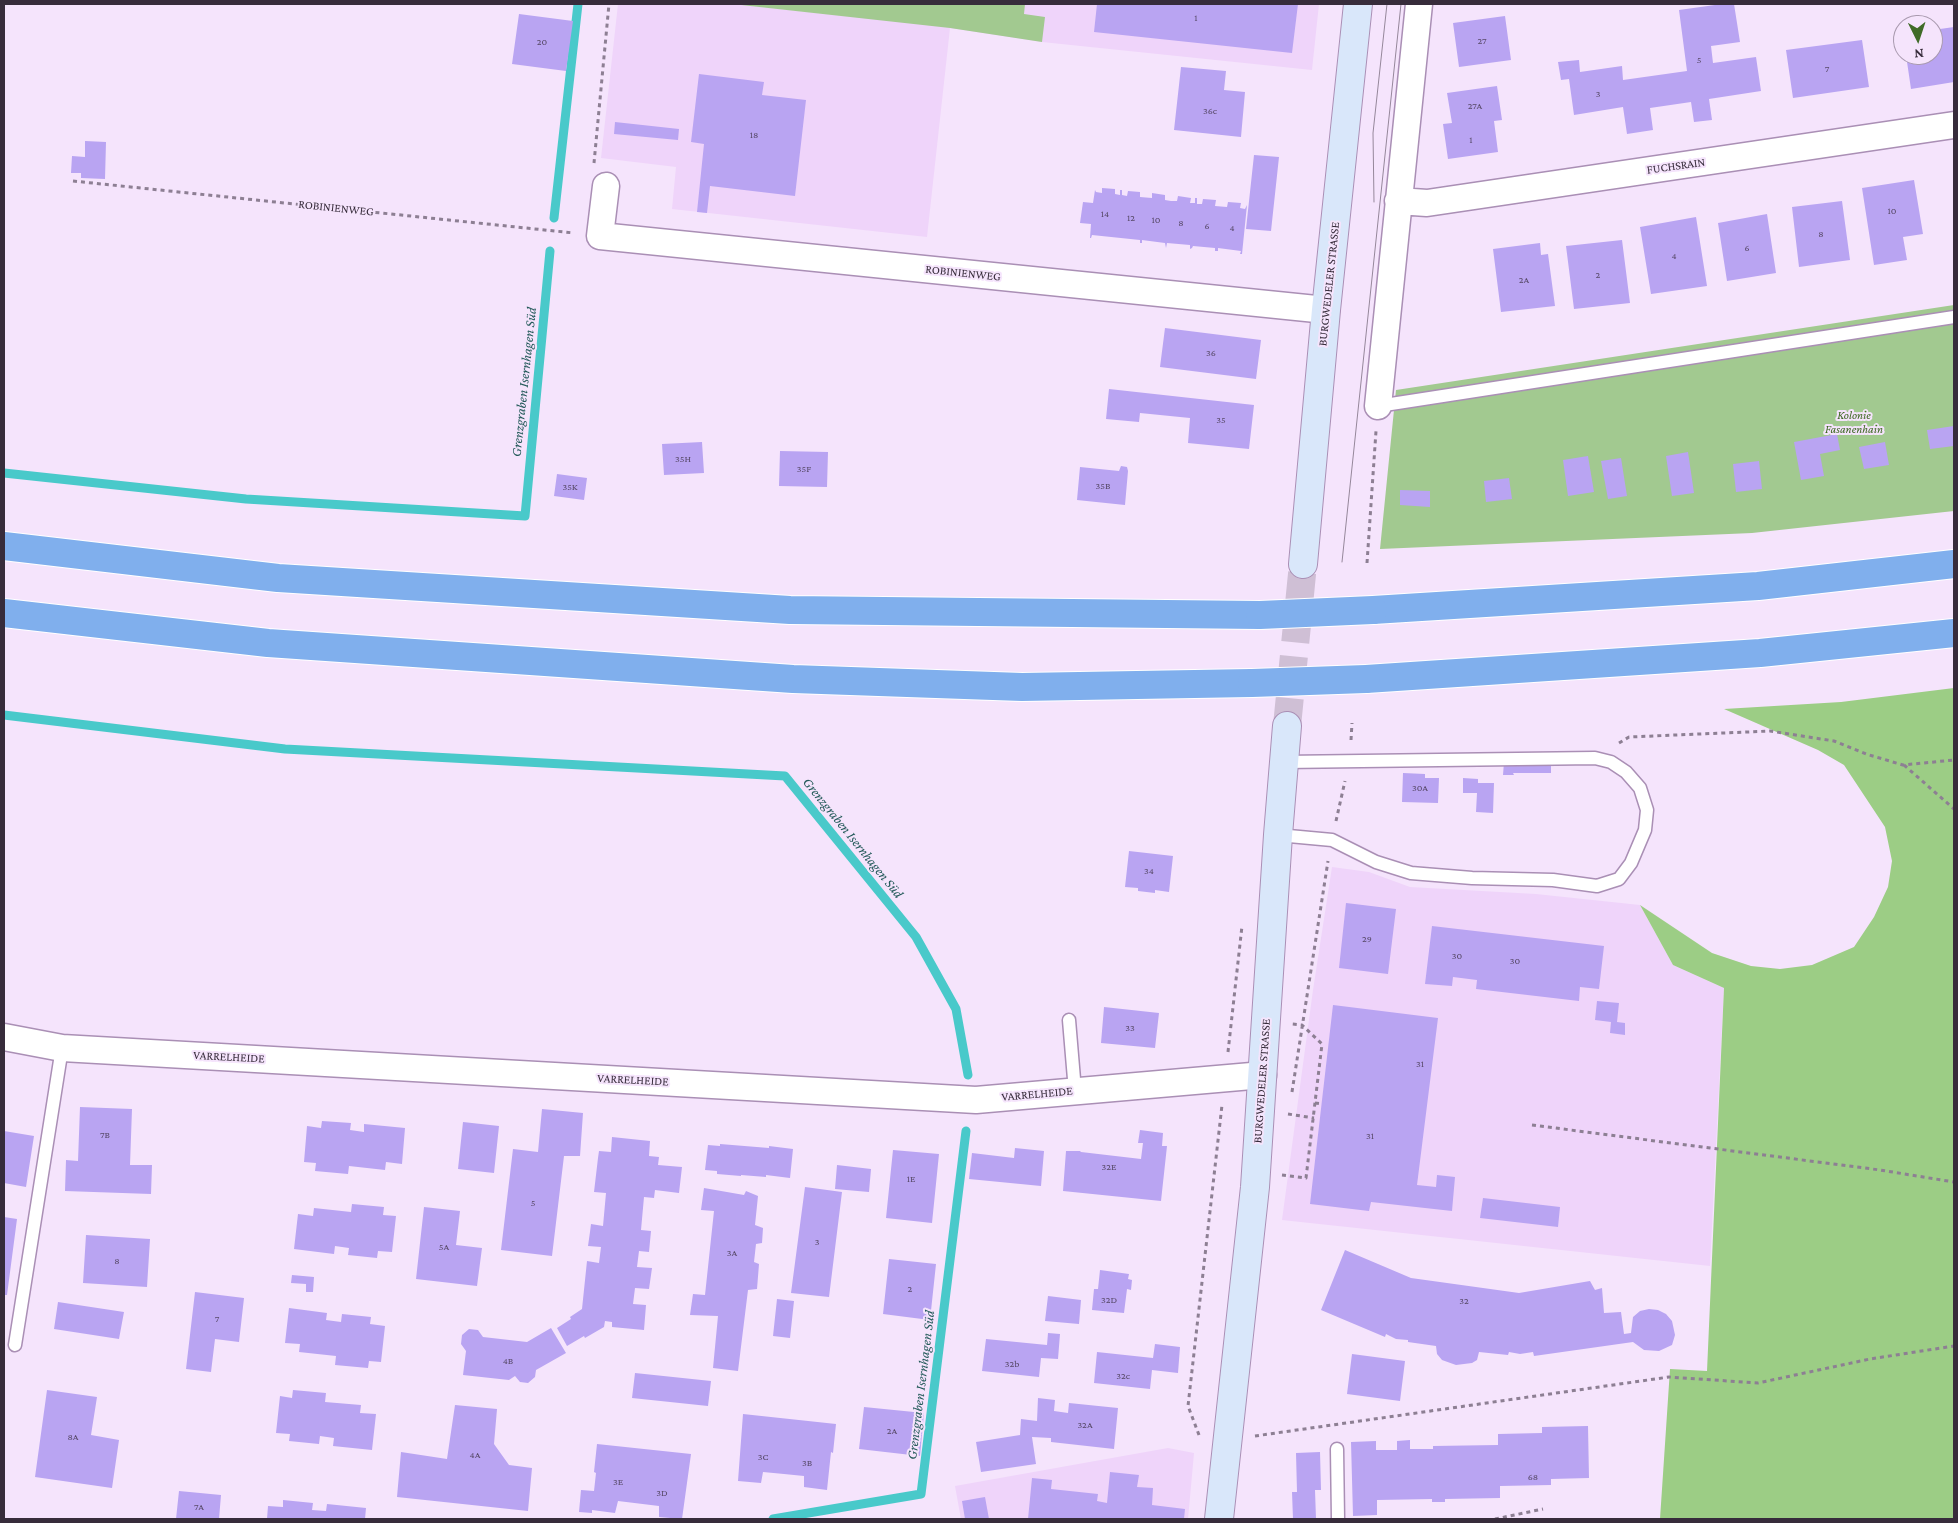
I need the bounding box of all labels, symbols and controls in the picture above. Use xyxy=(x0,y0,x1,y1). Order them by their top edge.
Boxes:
house number: 1 xyxy=(1194,12,1198,24)
north arrow xyxy=(1893,15,1943,65)
house number: 27 xyxy=(1477,35,1487,47)
house number: 20 xyxy=(537,36,547,48)
text: N xyxy=(1914,46,1924,62)
house number: 5 xyxy=(1697,54,1701,66)
house number: 7 xyxy=(1825,63,1829,75)
house number: 3 xyxy=(1596,88,1600,100)
house number: 27A xyxy=(1468,100,1482,112)
house number: 36c xyxy=(1203,105,1217,117)
house number: 18 xyxy=(750,129,758,141)
house number: 1 xyxy=(1469,134,1473,146)
street label: FUCHSRAIN xyxy=(1646,155,1706,177)
street label: ROBINIENWEG xyxy=(298,197,374,219)
house number: 10 xyxy=(1888,205,1896,217)
house number: 14 xyxy=(1101,208,1109,220)
house number: 12 xyxy=(1127,212,1135,224)
house number: 10 xyxy=(1152,214,1160,226)
house number: 8 xyxy=(1178,217,1184,229)
house number: 6 xyxy=(1204,220,1210,232)
street label: BURGWEDELER STRASSE xyxy=(1315,221,1343,347)
house number: 4 xyxy=(1229,222,1235,234)
house number: 8 xyxy=(1818,228,1824,240)
house number: 6 xyxy=(1744,242,1750,254)
house number: 4 xyxy=(1671,250,1677,262)
street label: ROBINIENWEG xyxy=(925,262,1001,284)
house number: 2 xyxy=(1596,269,1600,281)
house number: 2A xyxy=(1519,274,1529,286)
water label: Grenzgraben Isernhagen Süd xyxy=(508,306,540,458)
house number: 36 xyxy=(1206,347,1216,359)
park label: Kolonie Fasanenhain xyxy=(1825,408,1883,436)
house number: 35 xyxy=(1216,414,1226,426)
house number: 35H xyxy=(675,453,691,465)
house number: 35F xyxy=(797,463,811,475)
house number: 35B xyxy=(1096,480,1110,492)
house number: 35K xyxy=(562,481,578,493)
water label: Grenzgraben Isernhagen Süd xyxy=(799,774,907,902)
house number: 30A xyxy=(1412,782,1428,794)
house number: 34 xyxy=(1144,865,1154,877)
house number: 29 xyxy=(1362,933,1372,945)
house number: 30 xyxy=(1452,950,1462,962)
house number: 30 xyxy=(1510,955,1520,967)
street label: BURGWEDELER STRASSE xyxy=(1250,1018,1274,1144)
house number: 33 xyxy=(1125,1022,1135,1034)
street label: VARRELHEIDE xyxy=(193,1048,265,1066)
house number: 31 xyxy=(1416,1058,1424,1070)
street label: VARRELHEIDE xyxy=(597,1071,669,1089)
street label: VARRELHEIDE xyxy=(1001,1084,1073,1104)
house number: 7B xyxy=(100,1129,110,1141)
house number: 31 xyxy=(1366,1130,1374,1142)
house number: 32E xyxy=(1102,1161,1116,1173)
house number: 1E xyxy=(907,1173,915,1185)
house number: 5 xyxy=(531,1197,535,1209)
house number: 3 xyxy=(815,1236,819,1248)
house number: 5A xyxy=(439,1241,449,1253)
house number: 3A xyxy=(727,1247,737,1259)
house number: 8 xyxy=(114,1255,120,1267)
house number: 2 xyxy=(908,1283,912,1295)
house number: 32D xyxy=(1101,1294,1117,1306)
house number: 32 xyxy=(1459,1295,1469,1307)
water label: Grenzgraben Isernhagen Süd xyxy=(904,1309,938,1461)
house number: 7 xyxy=(215,1313,219,1325)
house number: 4B xyxy=(503,1355,513,1367)
house number: 32b xyxy=(1005,1358,1019,1370)
house number: 32c xyxy=(1116,1370,1130,1382)
house number: 32A xyxy=(1077,1419,1093,1431)
house number: 2A xyxy=(887,1425,897,1437)
house number: 8A xyxy=(67,1431,79,1443)
house number: 4A xyxy=(470,1449,480,1461)
house number: 3C xyxy=(758,1451,768,1463)
house number: 3B xyxy=(802,1457,812,1469)
house number: 68 xyxy=(1528,1471,1538,1483)
house number: 3E xyxy=(613,1476,623,1488)
house number: 3D xyxy=(656,1487,668,1499)
house number: 7A xyxy=(194,1501,204,1513)

